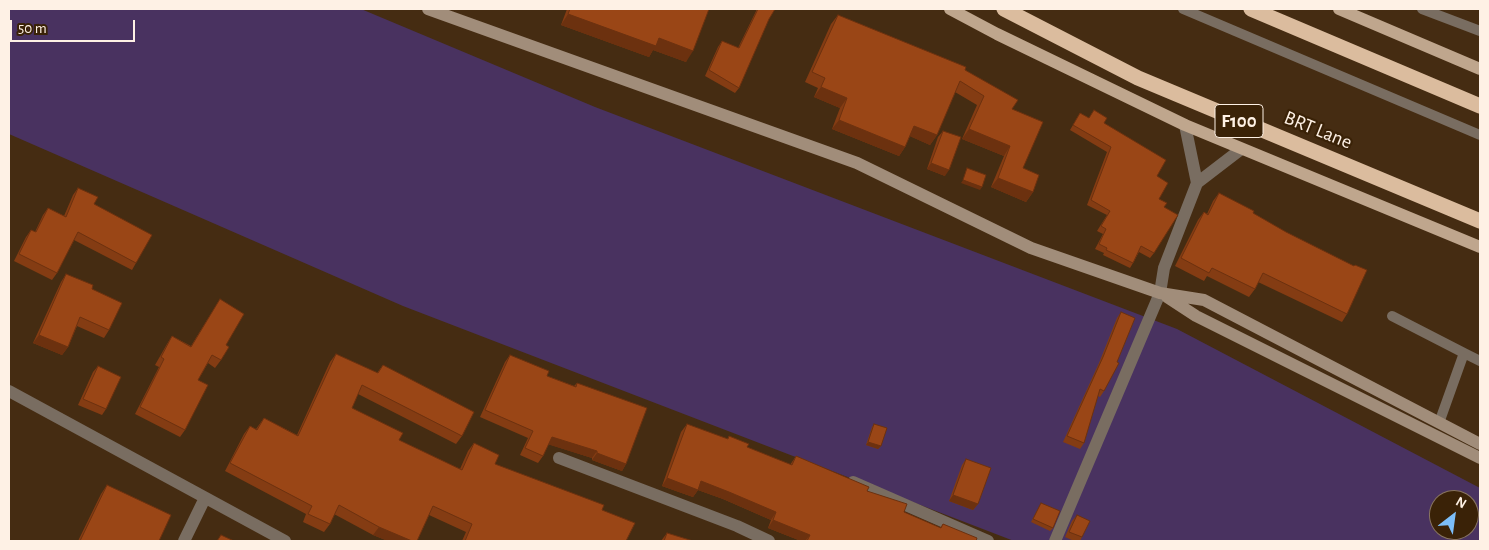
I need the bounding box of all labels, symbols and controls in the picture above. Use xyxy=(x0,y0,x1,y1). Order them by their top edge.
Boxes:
scale bar xyxy=(12,10,138,42)
text: 50 m xyxy=(18,21,47,36)
road number: F100 xyxy=(1215,104,1263,138)
street label: BRT Lane xyxy=(1281,106,1355,154)
north arrow xyxy=(1429,490,1479,540)
text: N xyxy=(1453,494,1469,511)

